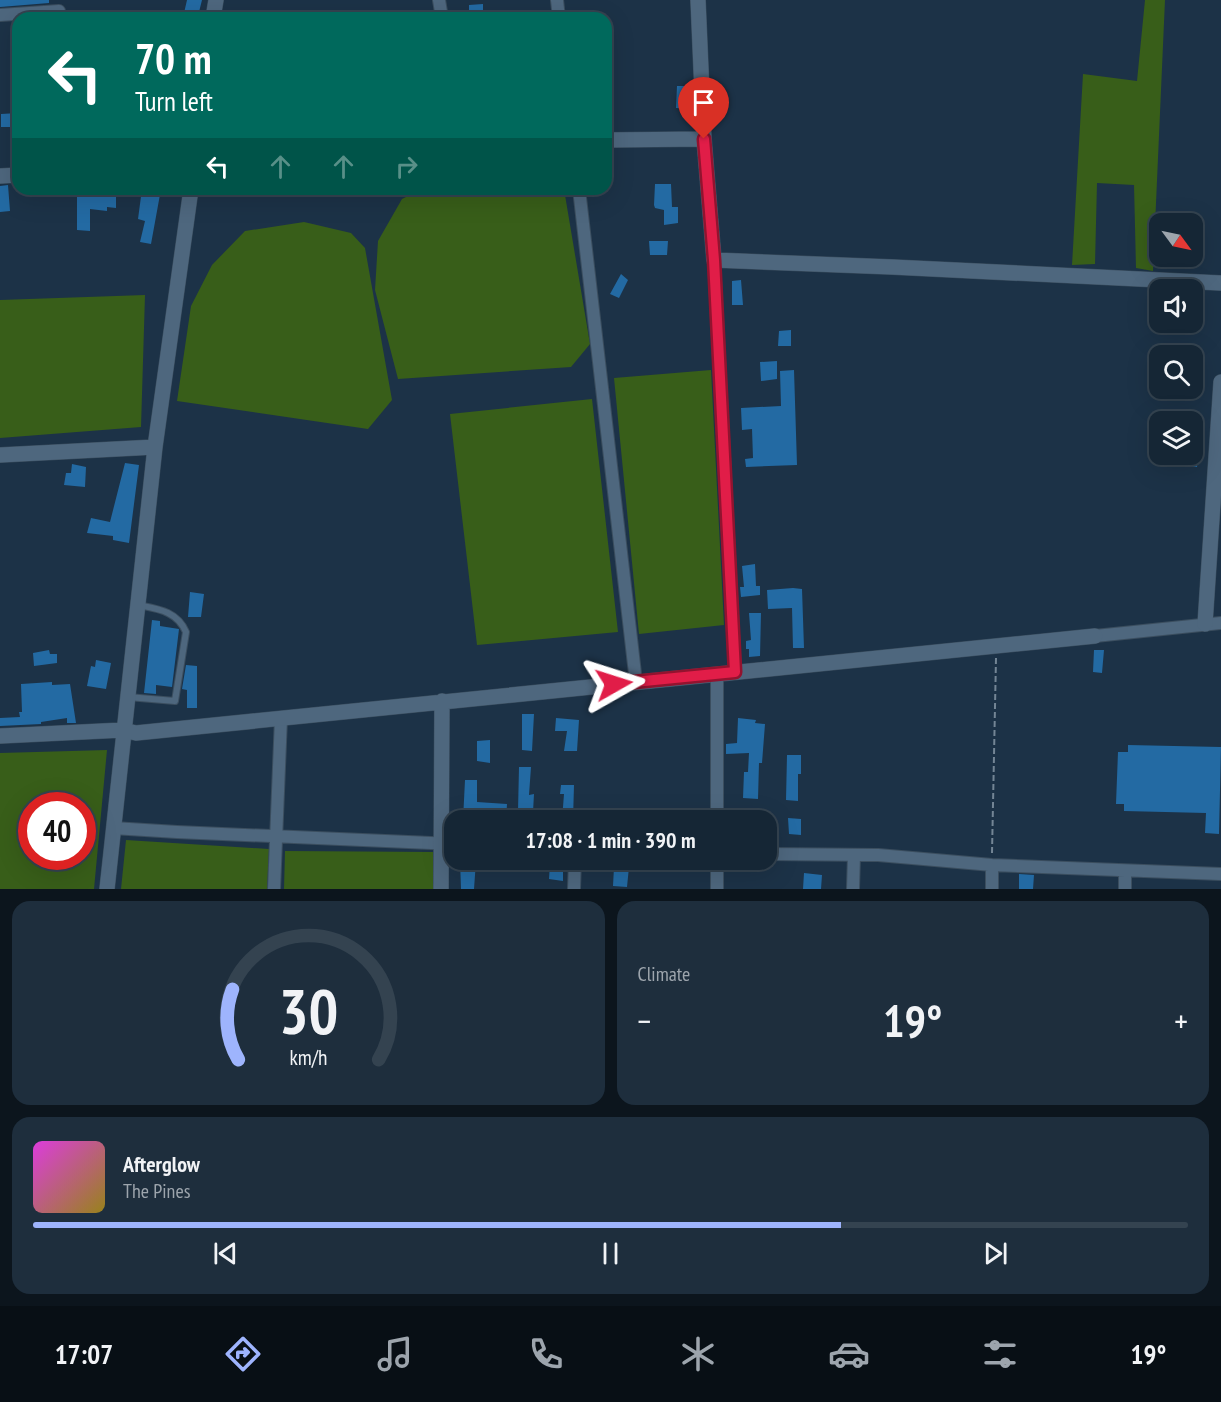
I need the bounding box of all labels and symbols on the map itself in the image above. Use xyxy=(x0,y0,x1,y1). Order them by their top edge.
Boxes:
pin xyxy=(678,77,729,139)
north arrow xyxy=(1149,213,1203,267)
position arrow xyxy=(582,652,646,716)
speed limit sign: 40 xyxy=(18,792,96,870)

